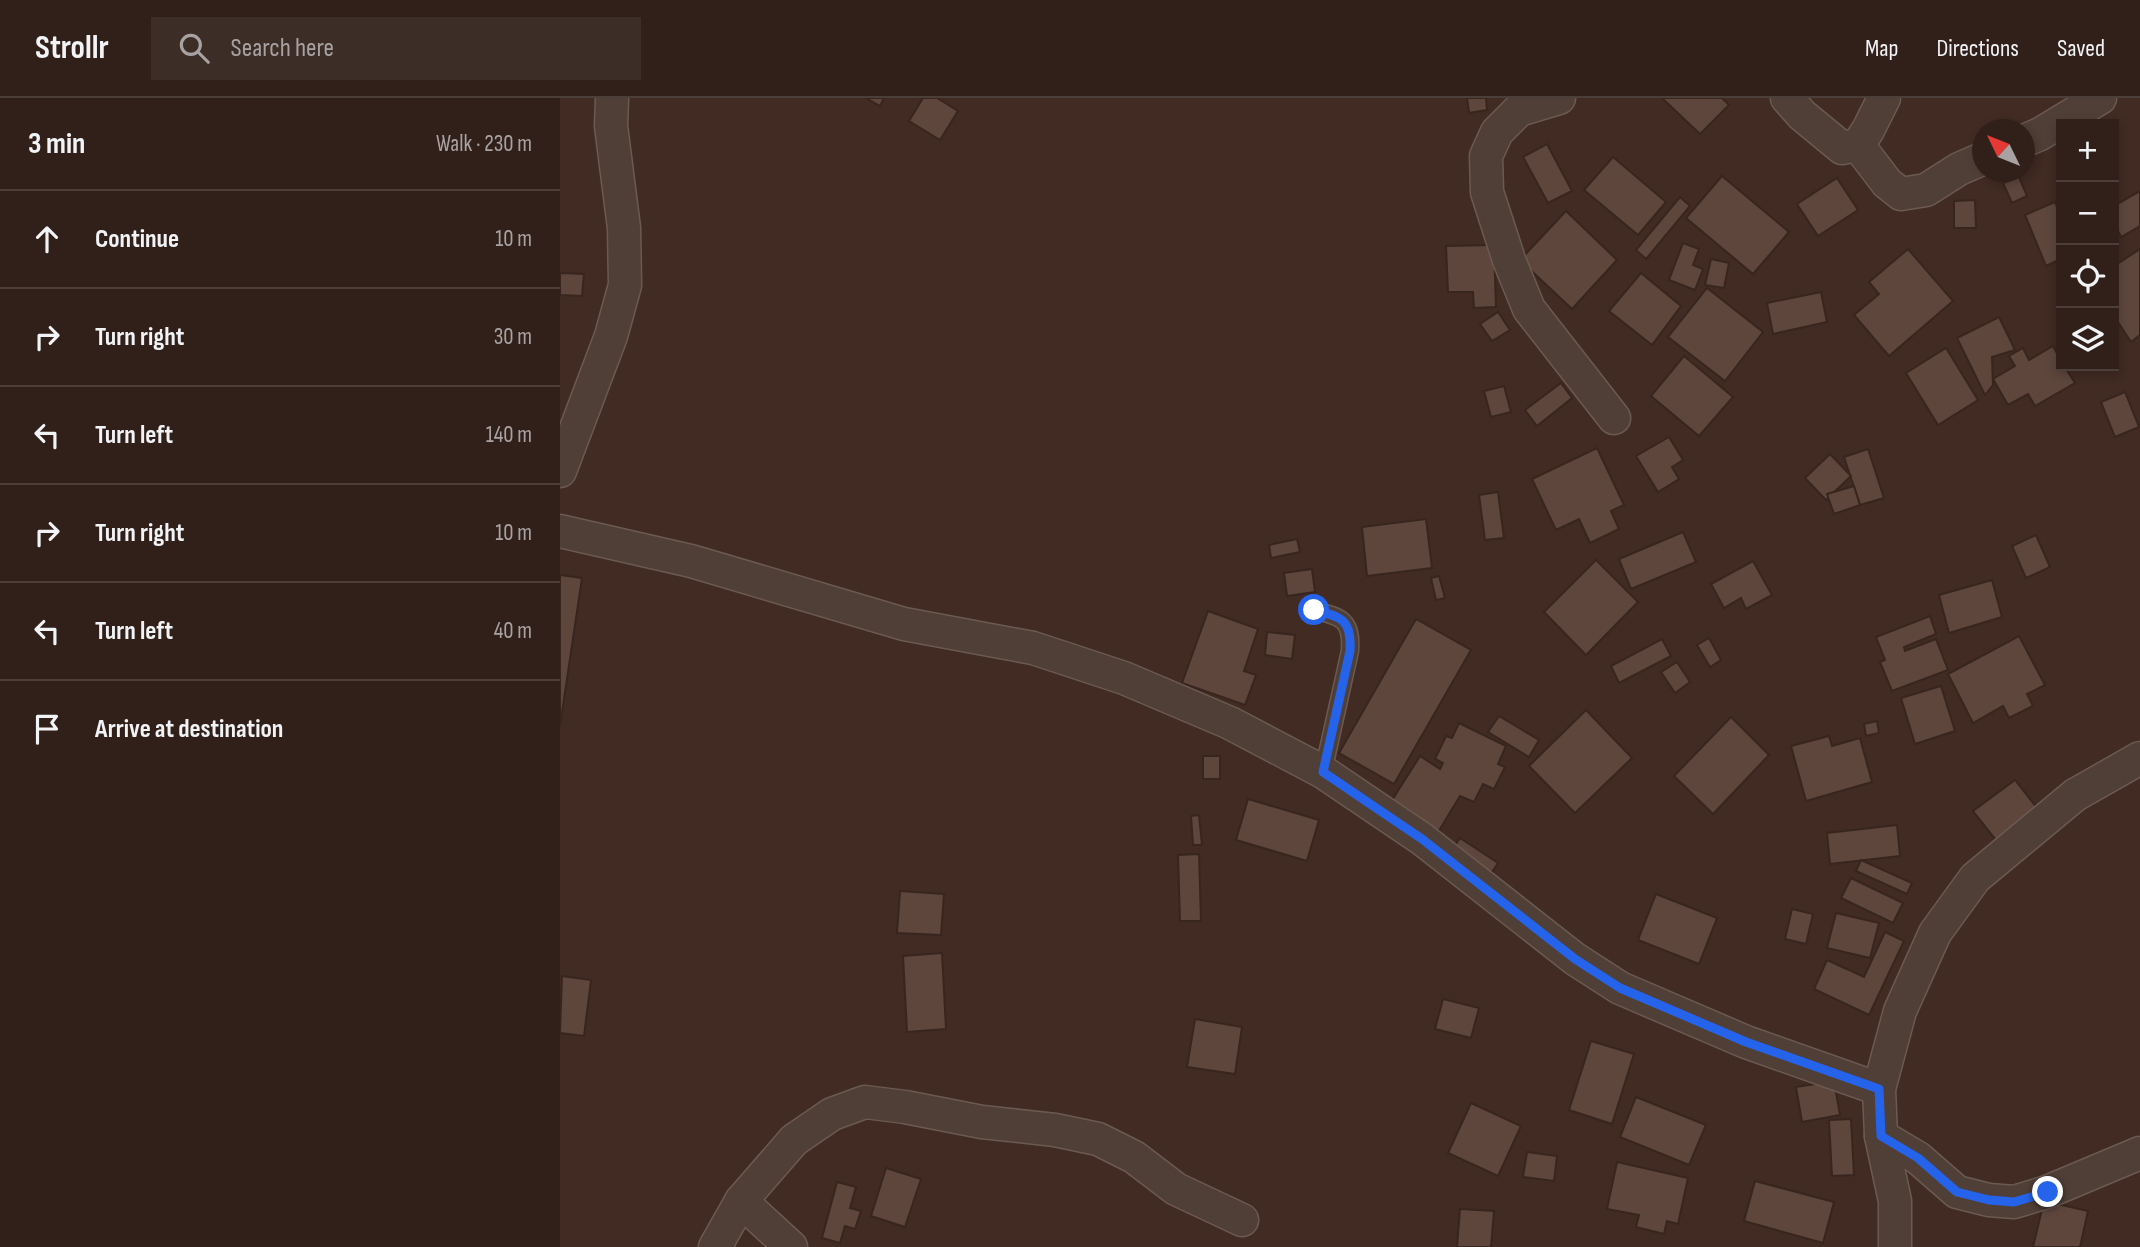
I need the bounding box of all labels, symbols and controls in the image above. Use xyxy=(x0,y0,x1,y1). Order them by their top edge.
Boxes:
search box xyxy=(151,17,641,80)
text: Strollr xyxy=(35,28,109,68)
icon: search xyxy=(175,29,213,67)
text: Search here xyxy=(231,33,334,64)
text: Map xyxy=(1865,34,1898,63)
text: Directions xyxy=(1936,34,2019,63)
text: Saved xyxy=(2057,34,2105,63)
north arrow xyxy=(1972,119,2035,182)
map controls xyxy=(2056,119,2119,371)
button: + xyxy=(2056,119,2119,182)
text: 3 min xyxy=(28,126,85,162)
text: Walk · 230 m xyxy=(436,130,532,158)
button: − xyxy=(2056,182,2119,245)
icon: ahead xyxy=(28,220,66,258)
text: Continue xyxy=(95,224,179,255)
text: 10 m xyxy=(495,225,532,253)
button: locate xyxy=(2056,245,2119,308)
button: layers xyxy=(2056,308,2119,371)
icon: right xyxy=(28,318,66,356)
text: Turn right xyxy=(95,322,184,353)
text: 30 m xyxy=(494,323,532,351)
icon: left xyxy=(28,416,66,454)
text: Turn left xyxy=(95,420,173,451)
text: 140 m xyxy=(486,421,532,449)
icon: right xyxy=(28,514,66,552)
text: Turn right xyxy=(95,518,184,549)
text: 10 m xyxy=(495,519,532,547)
route start xyxy=(1298,594,1329,625)
icon: left xyxy=(28,612,66,650)
text: Turn left xyxy=(95,616,173,647)
text: 40 m xyxy=(494,617,532,645)
icon: arrive xyxy=(28,710,66,748)
text: Arrive at destination xyxy=(95,714,283,745)
route end xyxy=(2032,1176,2063,1207)

